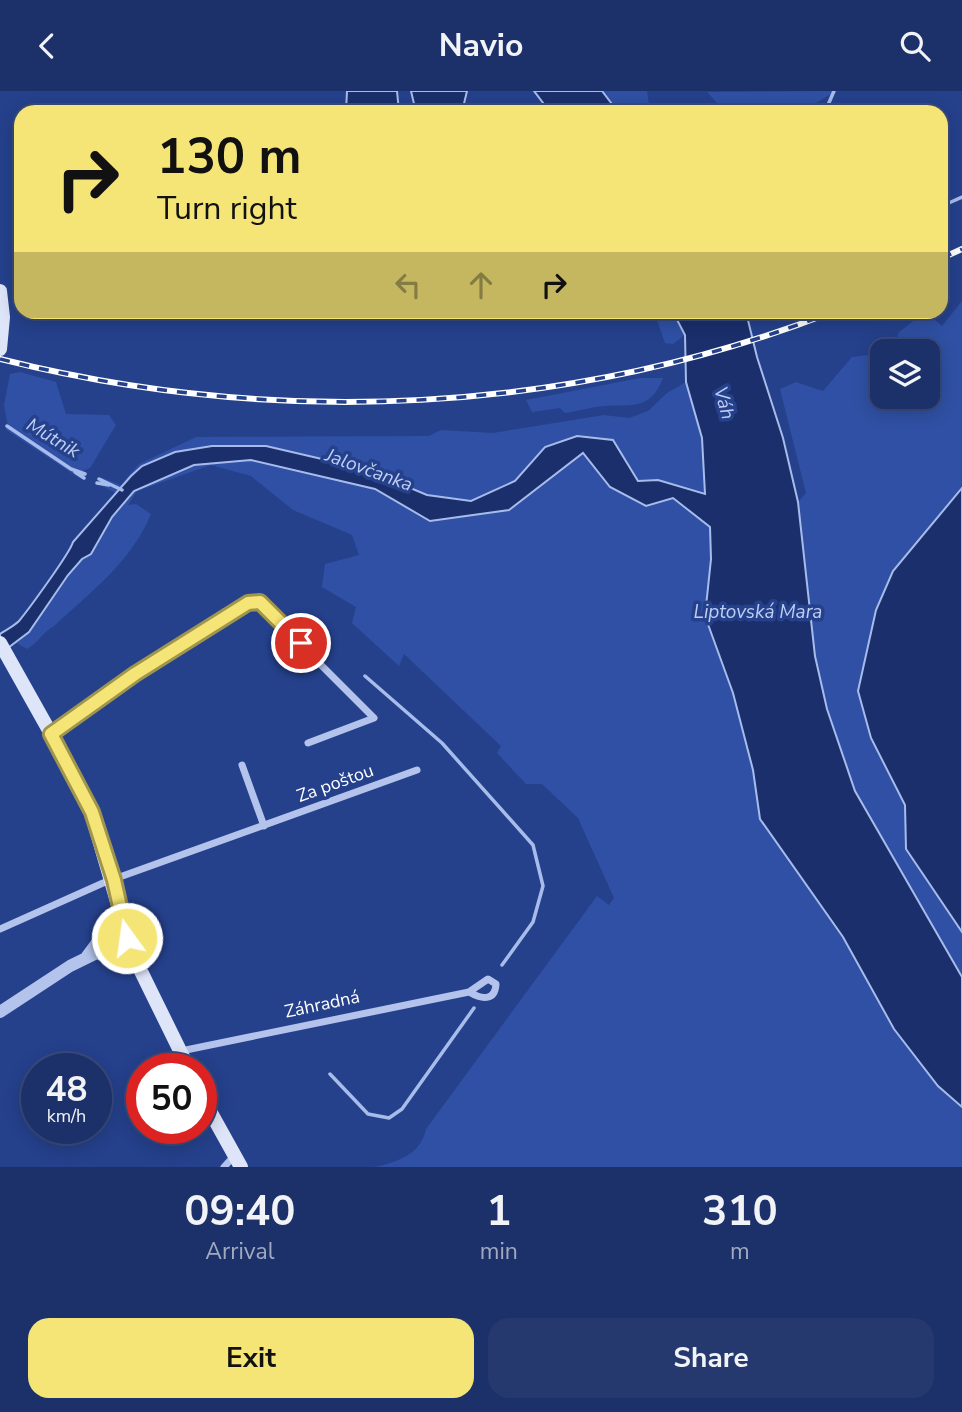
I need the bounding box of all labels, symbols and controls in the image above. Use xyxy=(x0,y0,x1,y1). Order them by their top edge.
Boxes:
text: Navio xyxy=(439,24,523,67)
icon: back xyxy=(28,27,66,65)
icon: search xyxy=(896,27,934,65)
text: 130 m xyxy=(157,123,301,190)
icon: right xyxy=(42,133,133,224)
text: Turn right xyxy=(157,187,297,230)
icon: left xyxy=(389,266,427,304)
icon: ahead xyxy=(462,266,500,304)
icon: right xyxy=(535,266,573,304)
map controls xyxy=(870,339,940,409)
button: layers xyxy=(870,339,940,409)
water label: Váh xyxy=(707,384,741,422)
water label: Mútnik xyxy=(21,412,85,464)
water label: Jalovčanka xyxy=(321,442,416,498)
water label: Liptovská Mara xyxy=(694,599,822,625)
pin xyxy=(271,613,331,673)
icon: arrive xyxy=(282,624,320,662)
street label: Za poštou xyxy=(293,758,377,808)
position arrow xyxy=(90,901,164,975)
street label: Záhradná xyxy=(282,984,362,1024)
speed limit sign: 50 xyxy=(126,1053,217,1144)
text: 48 xyxy=(45,1066,88,1113)
text: km/h xyxy=(47,1104,86,1128)
text: 09:40 xyxy=(184,1183,295,1240)
text: 1 xyxy=(486,1183,511,1240)
text: 310 xyxy=(702,1183,778,1240)
text: Arrival xyxy=(205,1236,274,1267)
text: min xyxy=(480,1236,518,1267)
text: m xyxy=(730,1236,750,1267)
button: Exit xyxy=(28,1318,474,1398)
button: Share xyxy=(488,1318,934,1398)

